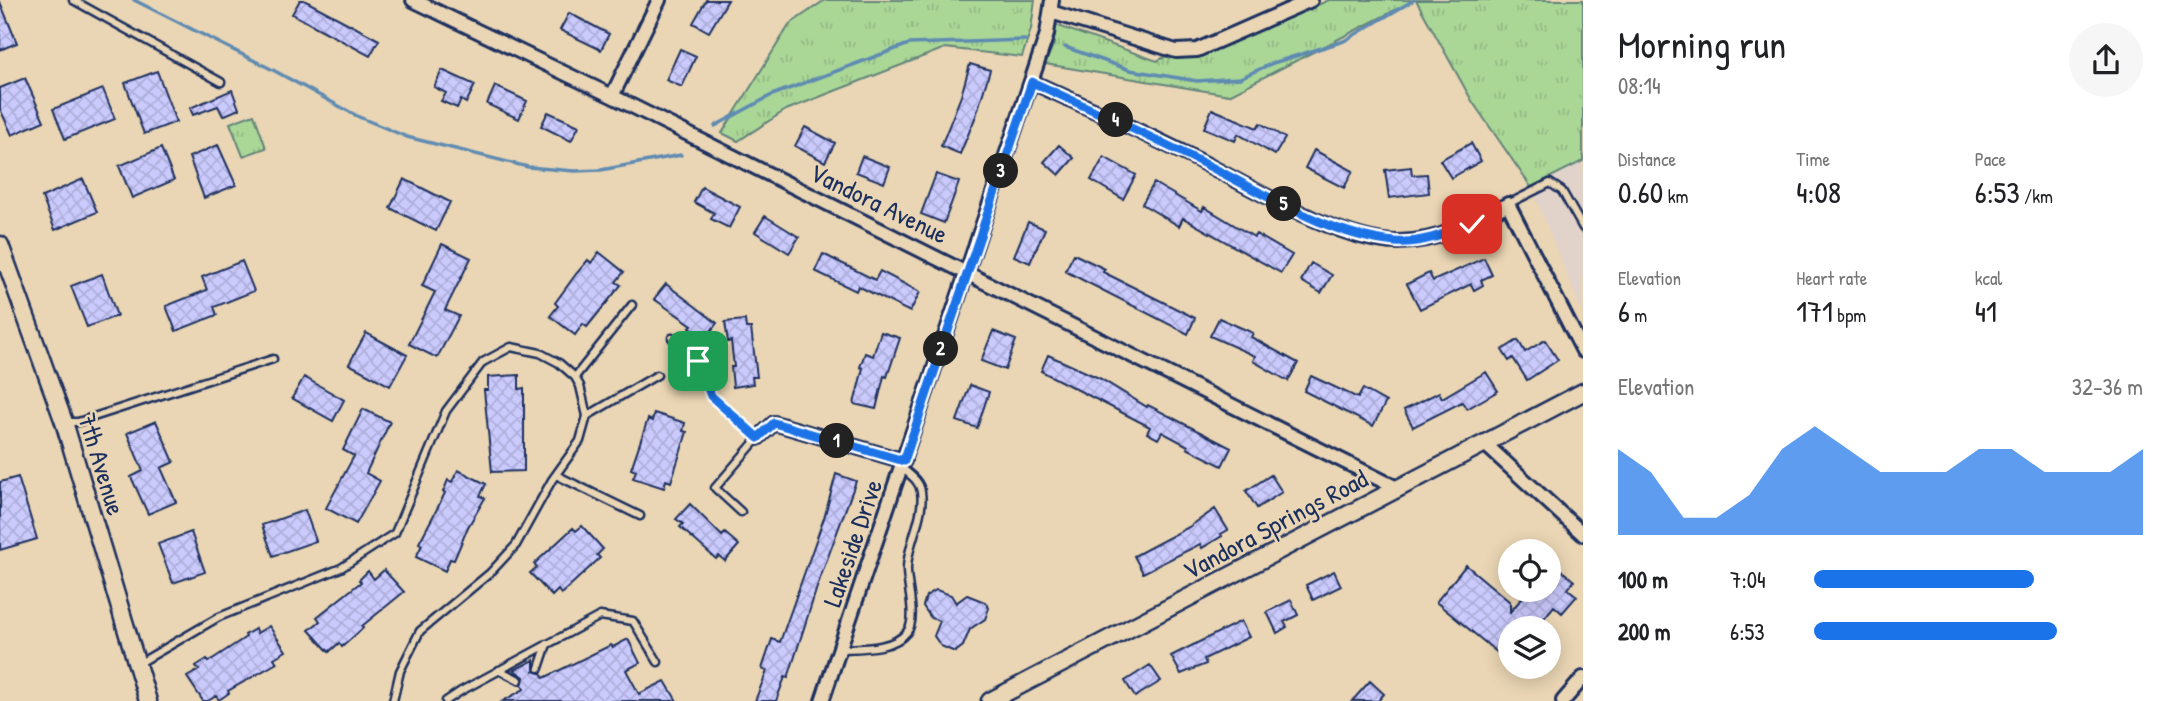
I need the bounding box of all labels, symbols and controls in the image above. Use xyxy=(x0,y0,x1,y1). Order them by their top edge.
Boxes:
text: Morning run xyxy=(1618,18,1786,70)
button: share xyxy=(2069,23,2143,97)
text: 08:14 xyxy=(1618,70,1661,101)
pin: 4 xyxy=(1098,102,1134,138)
text: 4 xyxy=(1112,106,1119,132)
text: Distance xyxy=(1618,146,1676,172)
text: Time xyxy=(1796,146,1830,172)
text: Pace xyxy=(1975,146,2006,172)
pin: 3 xyxy=(984,154,1018,188)
street label: Vandora Avenue xyxy=(804,155,954,251)
text: 3 xyxy=(996,157,1005,183)
text: 0.60 xyxy=(1618,172,1663,212)
text: 4:08 xyxy=(1796,172,1841,212)
text: 6:53 xyxy=(1975,172,2020,212)
text: km xyxy=(1663,183,1688,209)
text: /km xyxy=(2020,183,2053,209)
pin: 5 xyxy=(1266,186,1302,222)
text: 5 xyxy=(1279,190,1288,216)
pin xyxy=(1442,194,1502,254)
icon: check xyxy=(1453,205,1491,243)
text: Elevation xyxy=(1618,265,1681,291)
text: Heart rate xyxy=(1796,265,1867,291)
text: kcal xyxy=(1975,265,2002,291)
text: 6 xyxy=(1618,291,1630,331)
text: 171 xyxy=(1796,291,1833,331)
text: 41 xyxy=(1975,291,1997,331)
text: m xyxy=(1630,302,1647,328)
text: bpm xyxy=(1833,302,1866,328)
pin xyxy=(668,331,728,391)
pin: 2 xyxy=(923,332,958,366)
text: 2 xyxy=(936,335,945,361)
icon: arrive xyxy=(679,342,717,380)
text: Elevation xyxy=(1618,371,1694,402)
text: 32–36 m xyxy=(2072,371,2143,402)
street label: 7th Avenue xyxy=(70,409,134,519)
pin: 1 xyxy=(820,424,854,458)
text: 1 xyxy=(833,427,840,453)
street label: Vandora Springs Road xyxy=(1177,461,1373,587)
street label: Lakeside Drive xyxy=(814,475,890,611)
map controls xyxy=(1498,539,1561,679)
button: locate xyxy=(1498,539,1561,602)
text: 100 m xyxy=(1618,564,1668,595)
text: 7:04 xyxy=(1730,564,1766,595)
button: layers xyxy=(1498,616,1561,679)
text: 200 m xyxy=(1618,616,1670,647)
text: 6:53 xyxy=(1730,616,1765,647)

